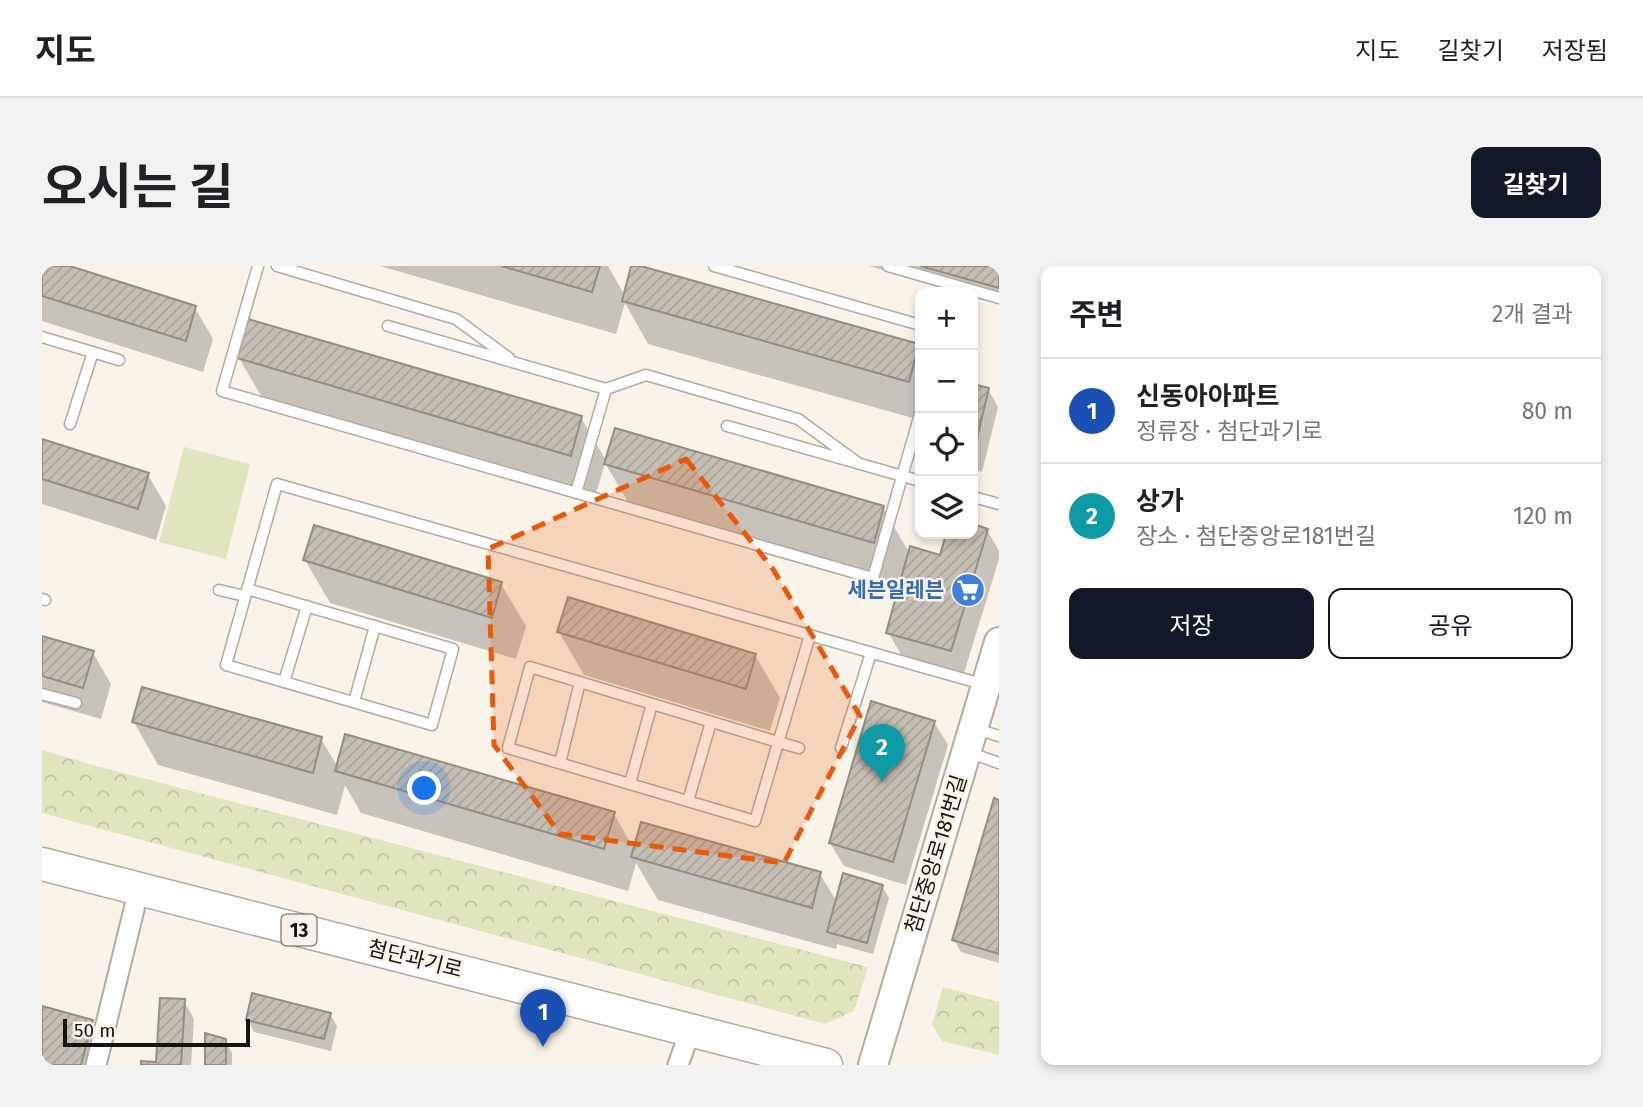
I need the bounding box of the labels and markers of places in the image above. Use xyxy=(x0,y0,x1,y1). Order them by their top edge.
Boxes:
supermarket icon: 세븐일레븐 xyxy=(949,571,987,609)
place label: 세븐일레븐 xyxy=(847,577,944,603)
pin: 2 xyxy=(859,724,905,782)
pin: 1 xyxy=(520,989,566,1047)

